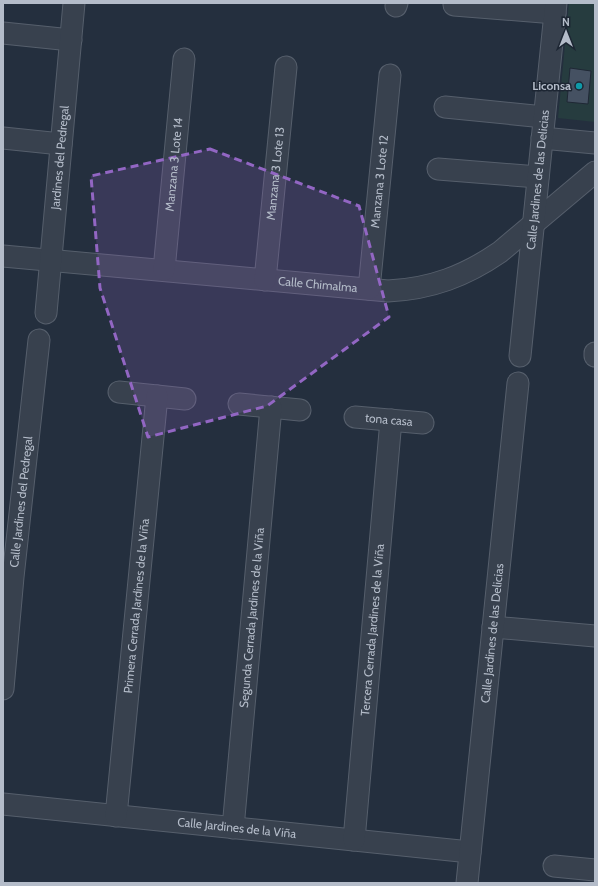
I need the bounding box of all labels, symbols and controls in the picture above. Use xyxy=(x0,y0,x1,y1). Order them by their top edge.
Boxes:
north arrow xyxy=(546,12,586,52)
text: N xyxy=(562,15,570,29)
place label: Liconsa xyxy=(532,78,571,93)
marker: Liconsa xyxy=(574,81,584,91)
street label: Jardines del Pedregal xyxy=(47,105,72,211)
street label: Calle Jardines de las Delicias xyxy=(523,109,552,251)
street label: Manzana 3 Lote 14 xyxy=(162,117,185,212)
street label: Manzana 3 Lote 13 xyxy=(263,126,287,221)
street label: Manzana 3 Lote 12 xyxy=(367,134,391,229)
street label: Calle Chimalma xyxy=(277,273,358,295)
street label: tona casa xyxy=(364,410,414,429)
street label: Calle Jardines del Pedregal xyxy=(6,435,35,568)
street label: Primera Cerrada Jardines de la Viña xyxy=(120,518,152,694)
street label: Segunda Cerrada Jardines de la Viña xyxy=(236,527,267,709)
street label: Tercera Cerrada Jardines de la Viña xyxy=(357,543,387,716)
street label: Calle Jardines de las Delicias xyxy=(477,563,507,704)
street label: Calle Jardines de la Viña xyxy=(177,814,297,841)

